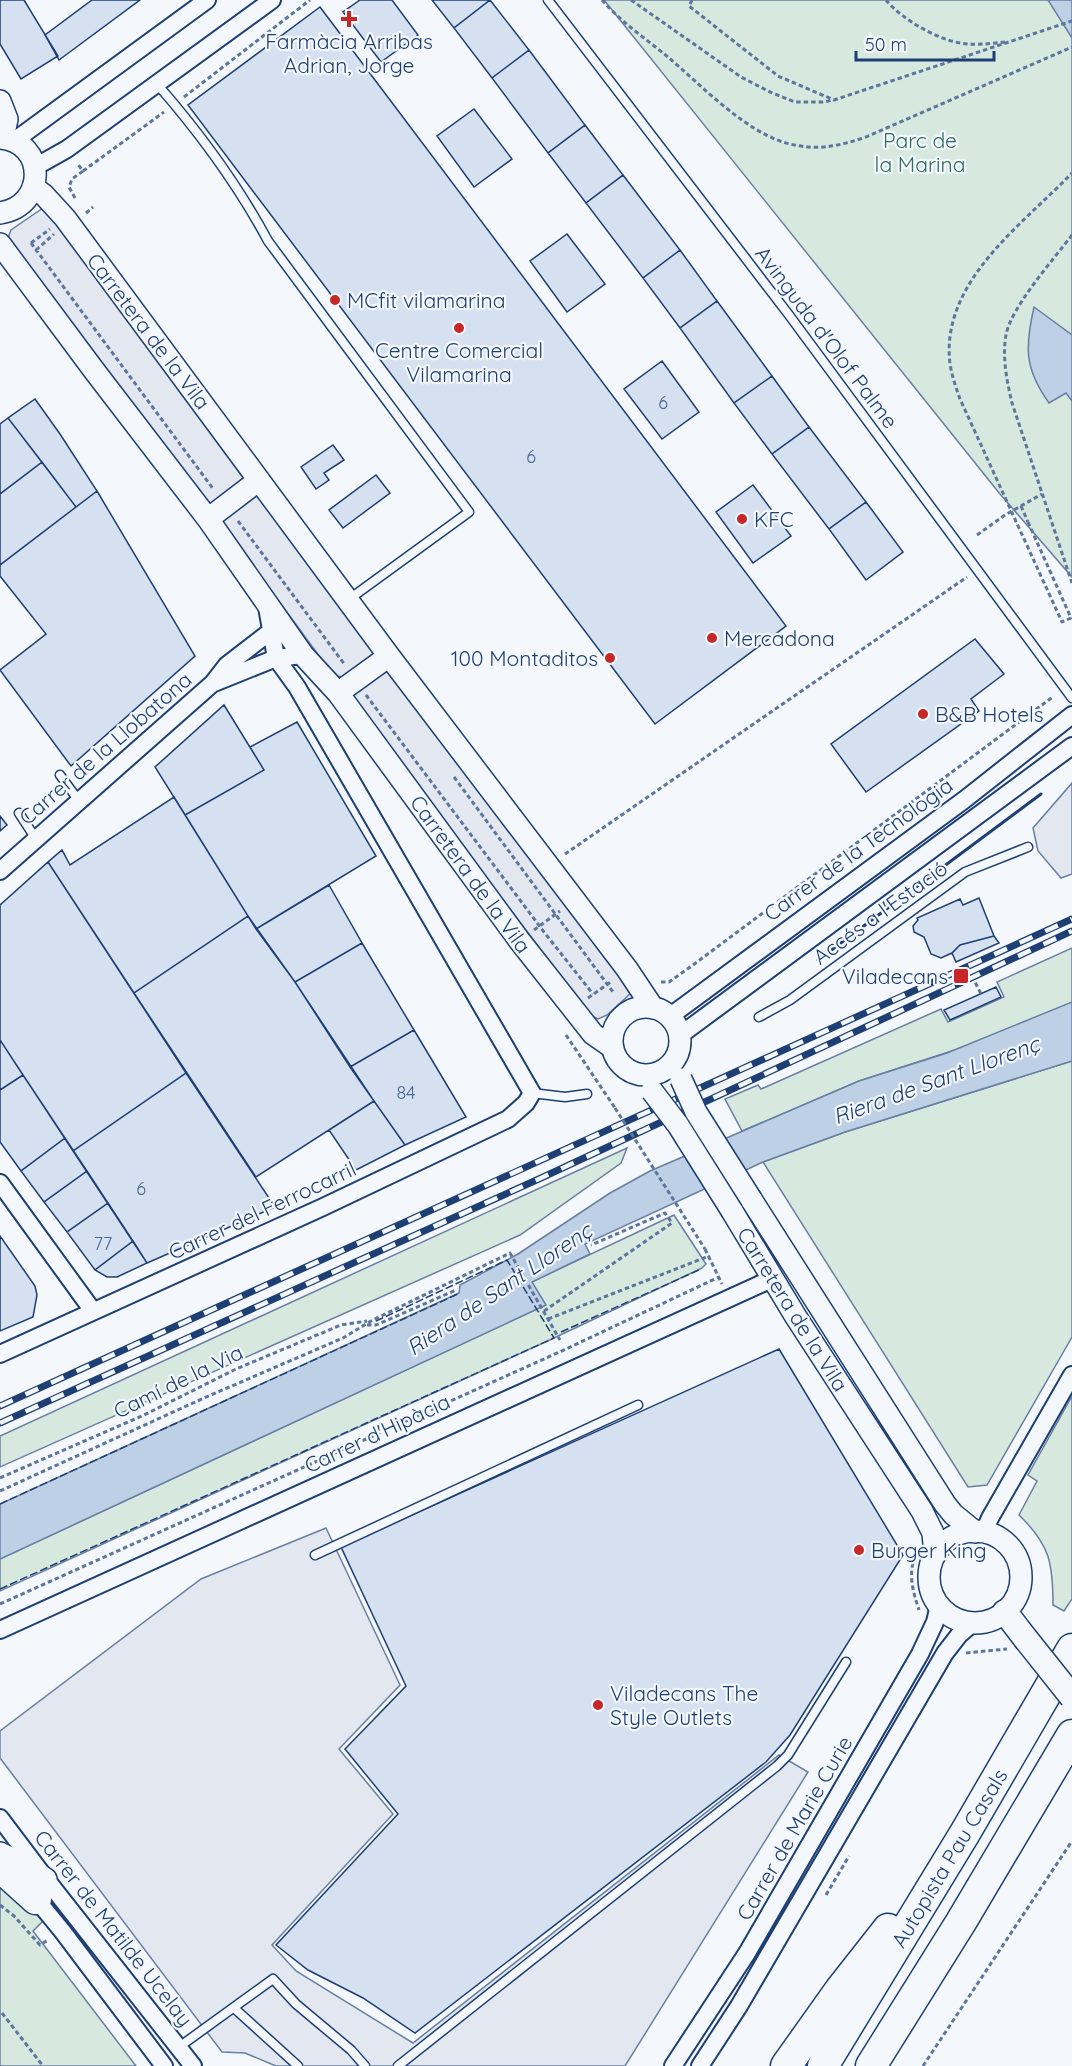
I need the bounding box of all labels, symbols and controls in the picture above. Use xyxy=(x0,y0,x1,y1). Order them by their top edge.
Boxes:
marker: Farmàcia Arribas Adrian, Jorge xyxy=(342,12,356,26)
scale bar xyxy=(856,24,994,62)
place label: Farmàcia Arribas Adrian, Jorge xyxy=(265,28,433,78)
text: 50 m xyxy=(865,33,907,56)
park label: Parc de la Marina xyxy=(875,127,965,177)
street label: Avinguda d'Olof Palme xyxy=(750,241,904,433)
street label: Carretera de la Vila xyxy=(82,248,216,414)
place label: MCfit vilamarina xyxy=(347,287,505,313)
marker: MCfit vilamarina xyxy=(328,293,342,307)
marker: Centre Comercial Vilamarina xyxy=(452,321,466,335)
place label: Centre Comercial Vilamarina xyxy=(375,337,543,387)
house number: 6 xyxy=(658,391,668,414)
house number: 6 xyxy=(526,445,536,468)
place label: KFC xyxy=(754,506,794,532)
marker: KFC xyxy=(735,512,749,526)
place label: Mercadona xyxy=(724,625,835,651)
marker: Mercadona xyxy=(705,631,719,645)
place label: 100 Montaditos xyxy=(451,645,598,671)
marker: 100 Montaditos xyxy=(603,651,617,665)
street label: Carrer de la Llobatona xyxy=(13,666,197,830)
place label: B&B Hotels xyxy=(935,701,1044,727)
marker: B&B Hotels xyxy=(916,707,930,721)
street label: Carrer de la Tecnologia xyxy=(759,772,957,926)
street label: Carretera de la Vila xyxy=(405,790,537,958)
street label: Accés a l'Estació xyxy=(808,855,952,969)
place label: Viladecans xyxy=(842,963,948,989)
marker: Viladecans xyxy=(952,967,970,985)
water label: Riera de Sant Llorenç xyxy=(829,1029,1045,1130)
house number: 84 xyxy=(396,1081,416,1104)
street label: Carrer del Ferrocarril xyxy=(164,1155,360,1265)
house number: 6 xyxy=(136,1177,146,1200)
water label: Riera de Sant Llorenç xyxy=(401,1215,599,1361)
street label: Carretera de la Vila xyxy=(732,1222,854,1396)
house number: 77 xyxy=(94,1232,112,1255)
street label: Camí de la Via xyxy=(109,1338,247,1424)
street label: Carrer d'Hipàcia xyxy=(300,1388,454,1478)
place label: Burger King xyxy=(871,1537,987,1563)
marker: Burger King xyxy=(852,1543,866,1557)
place label: Viladecans The Style Outlets xyxy=(610,1680,758,1730)
marker: Viladecans The Style Outlets xyxy=(591,1698,605,1712)
street label: Carrer de Marie Curie xyxy=(731,1731,857,1925)
street label: Autopista Pau Casals xyxy=(885,1764,1013,1952)
street label: Carrer de Matilde Ucelay xyxy=(29,1825,199,2031)

